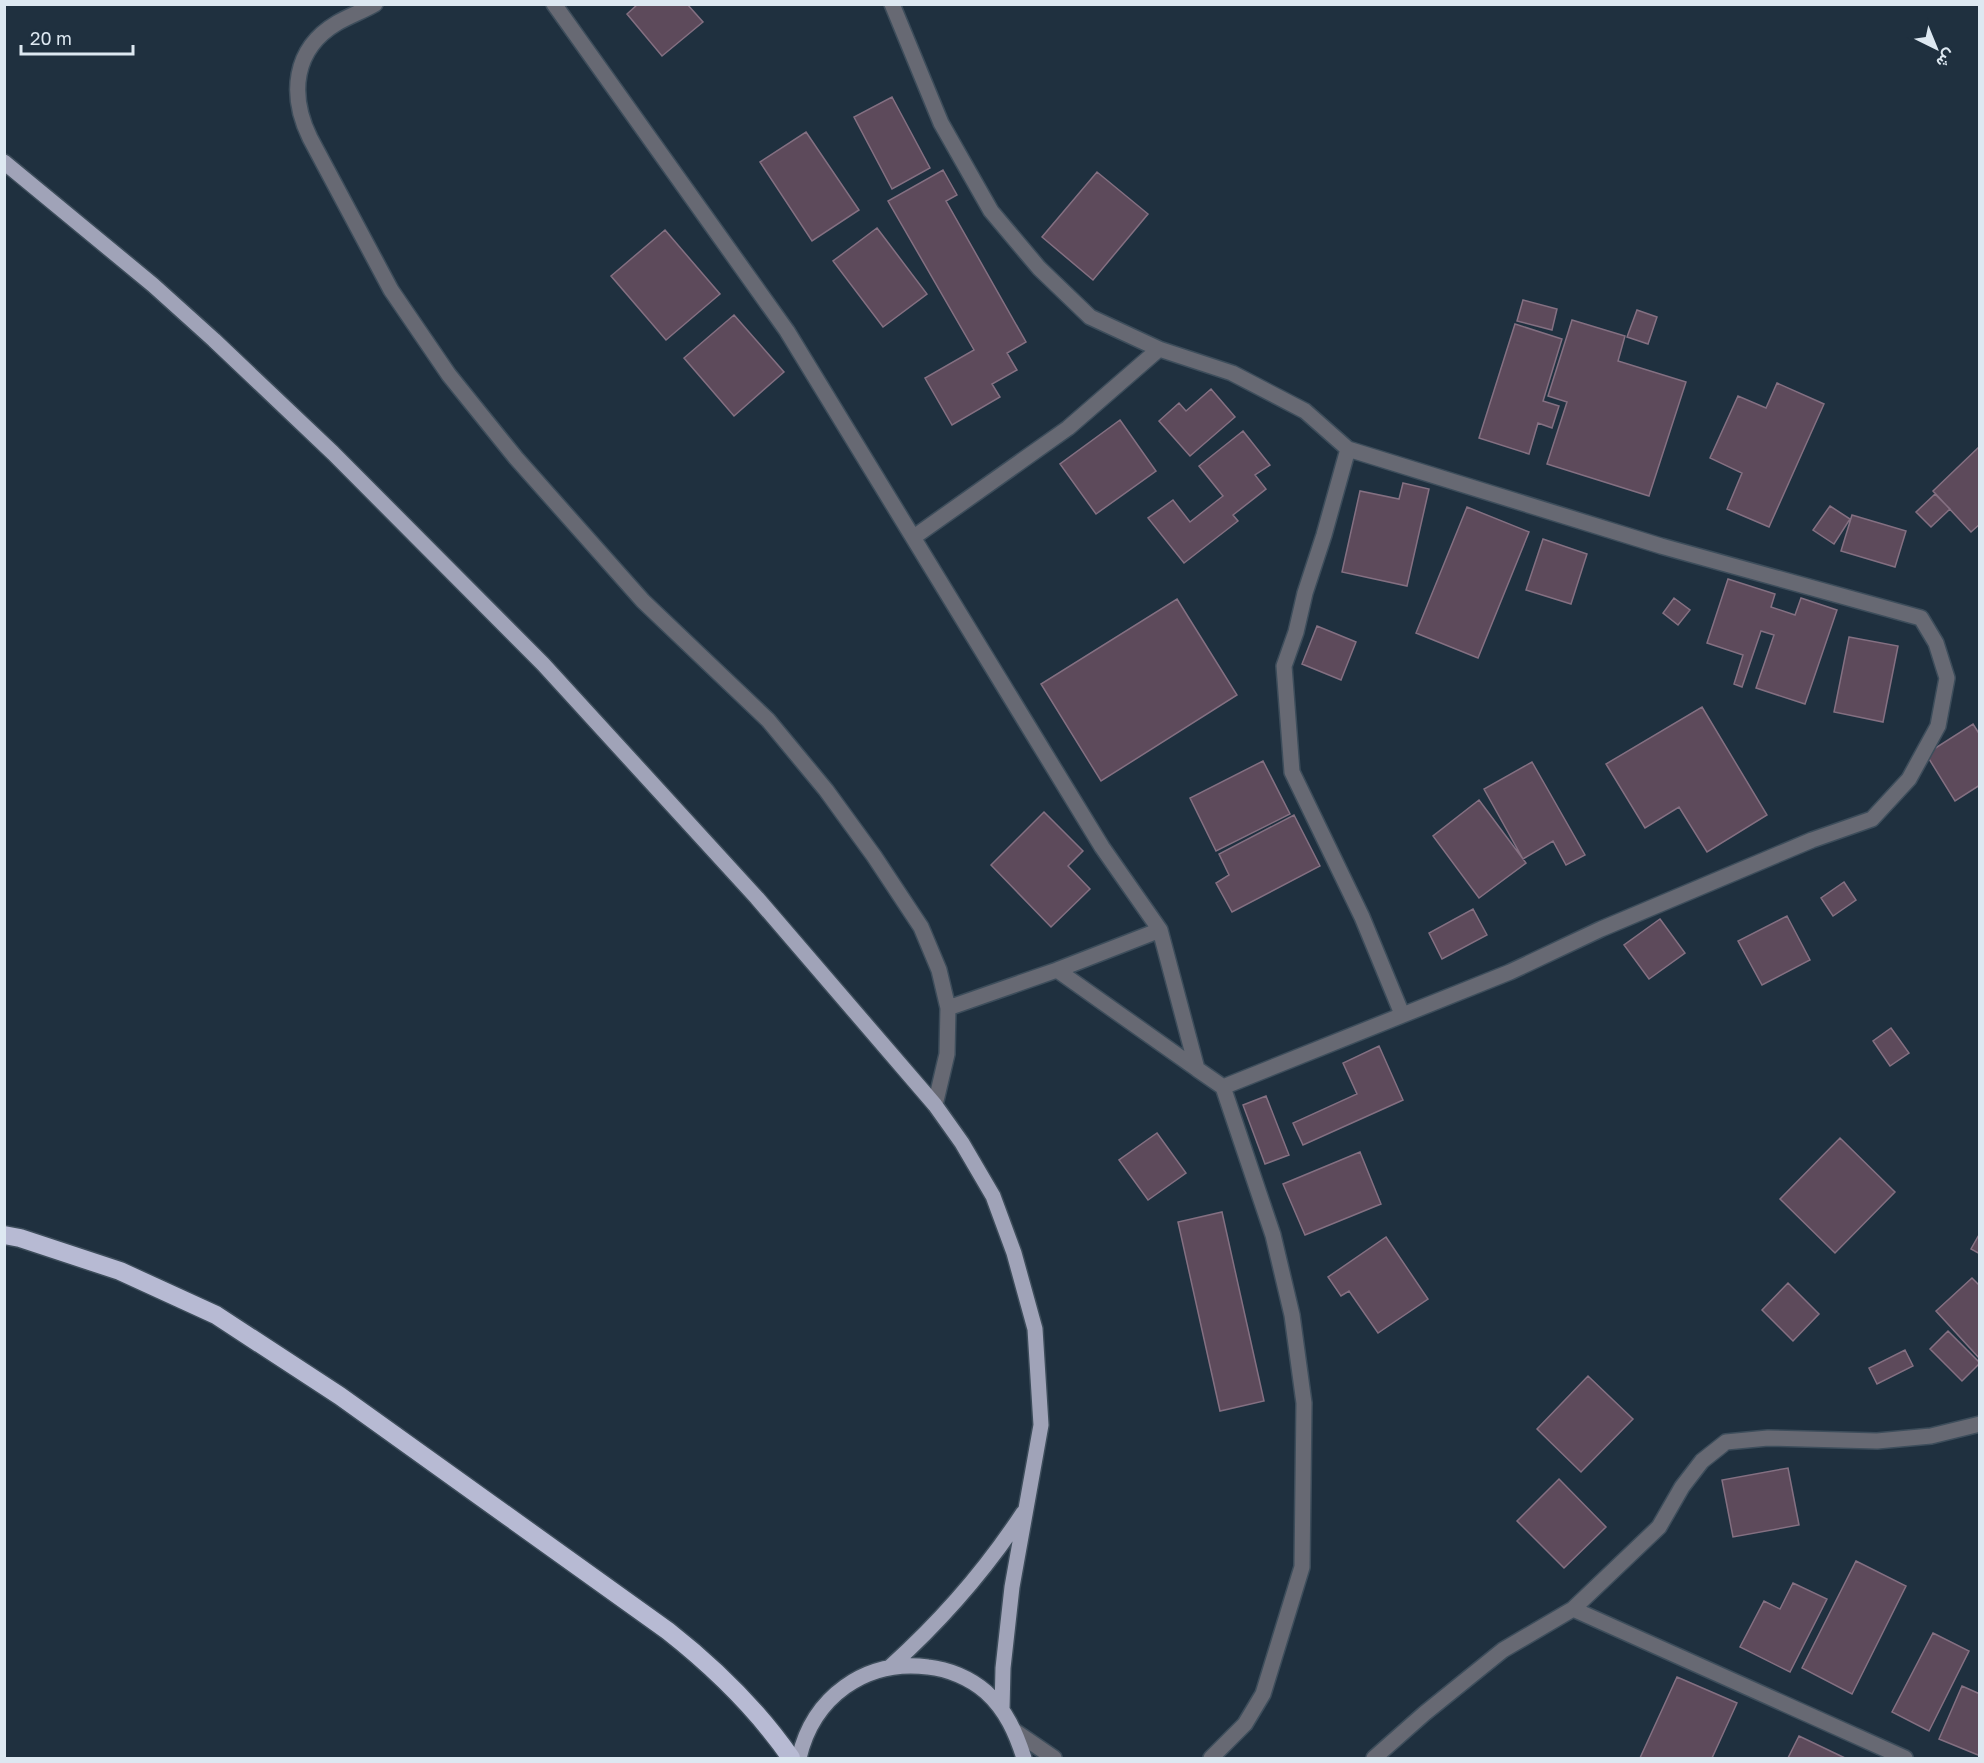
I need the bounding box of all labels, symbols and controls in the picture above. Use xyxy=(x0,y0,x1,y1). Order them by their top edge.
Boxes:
scale bar xyxy=(21,18,134,56)
north arrow xyxy=(1906,18,1966,78)
text: 20 m xyxy=(30,27,72,49)
text: ش xyxy=(1932,45,1960,73)

